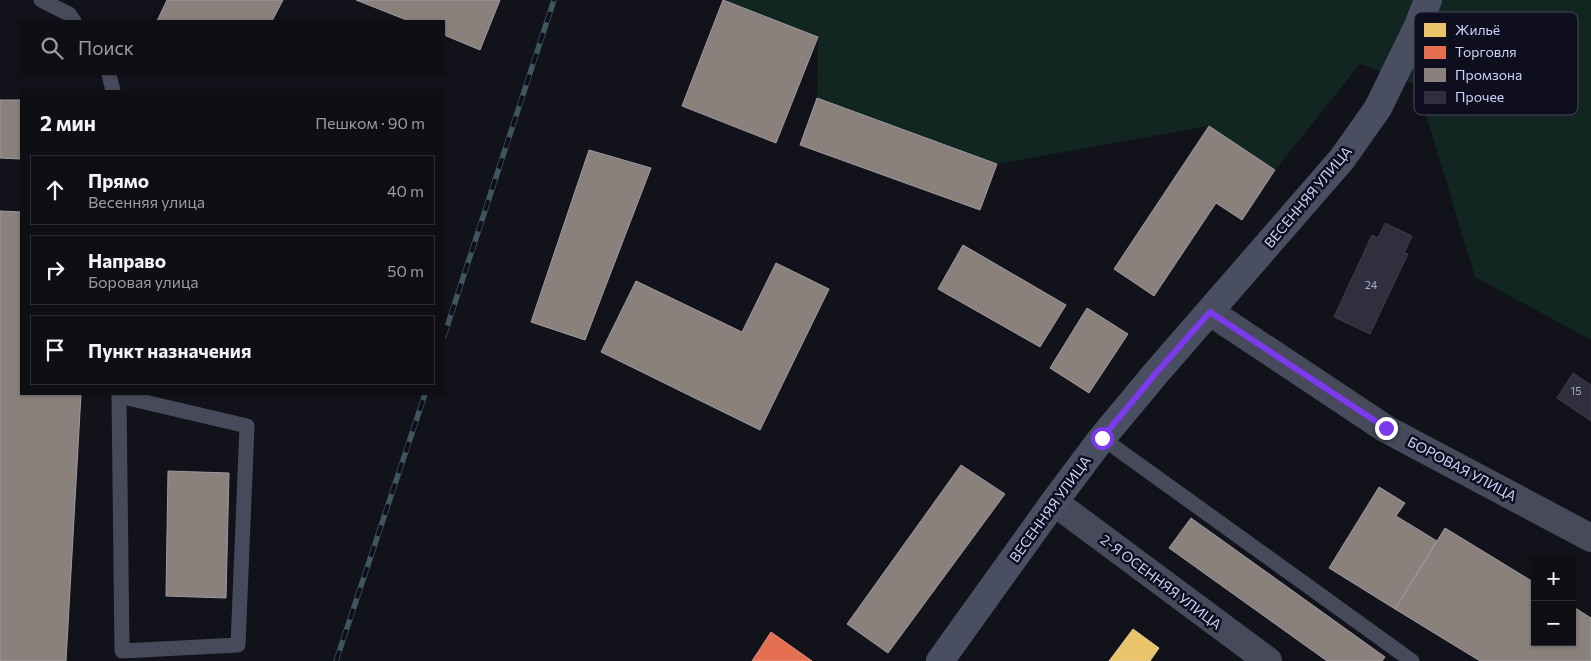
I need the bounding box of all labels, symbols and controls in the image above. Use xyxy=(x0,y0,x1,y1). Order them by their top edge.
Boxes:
legend xyxy=(1414,12,1578,115)
search box xyxy=(20,20,445,75)
text: Жильё xyxy=(1455,21,1500,38)
icon: search xyxy=(38,34,66,62)
text: Поиск xyxy=(78,36,134,59)
text: Торговля xyxy=(1455,43,1517,60)
text: Промзона xyxy=(1455,66,1522,83)
text: Прочее xyxy=(1455,88,1504,105)
text: 2 мин xyxy=(40,110,96,135)
text: Пешком · 90 m xyxy=(315,113,425,132)
street label: ВЕСЕННЯЯ УЛИЦА xyxy=(1260,142,1355,251)
text: Прямо xyxy=(88,169,149,192)
icon: ahead xyxy=(41,176,69,204)
text: 40 m xyxy=(387,181,424,200)
text: Весенняя улица xyxy=(88,192,205,211)
text: Направо xyxy=(88,249,166,272)
icon: right xyxy=(41,256,69,284)
text: 50 m xyxy=(387,261,424,280)
text: Боровая улица xyxy=(88,272,199,291)
house number: 24 xyxy=(1365,278,1378,291)
icon: arrive xyxy=(41,336,69,364)
text: Пункт назначения xyxy=(88,339,251,362)
house number: 15 xyxy=(1570,384,1582,397)
route end xyxy=(1375,417,1398,440)
route start xyxy=(1091,427,1114,450)
street label: БОРОВАЯ УЛИЦА xyxy=(1405,433,1520,505)
street label: ВЕСЕННЯЯ УЛИЦА xyxy=(1005,452,1094,565)
street label: 2-Я ОСЕННЯЯ УЛИЦА xyxy=(1097,531,1225,633)
map controls xyxy=(1531,556,1576,646)
button: + xyxy=(1531,556,1576,601)
button: − xyxy=(1531,601,1576,646)

